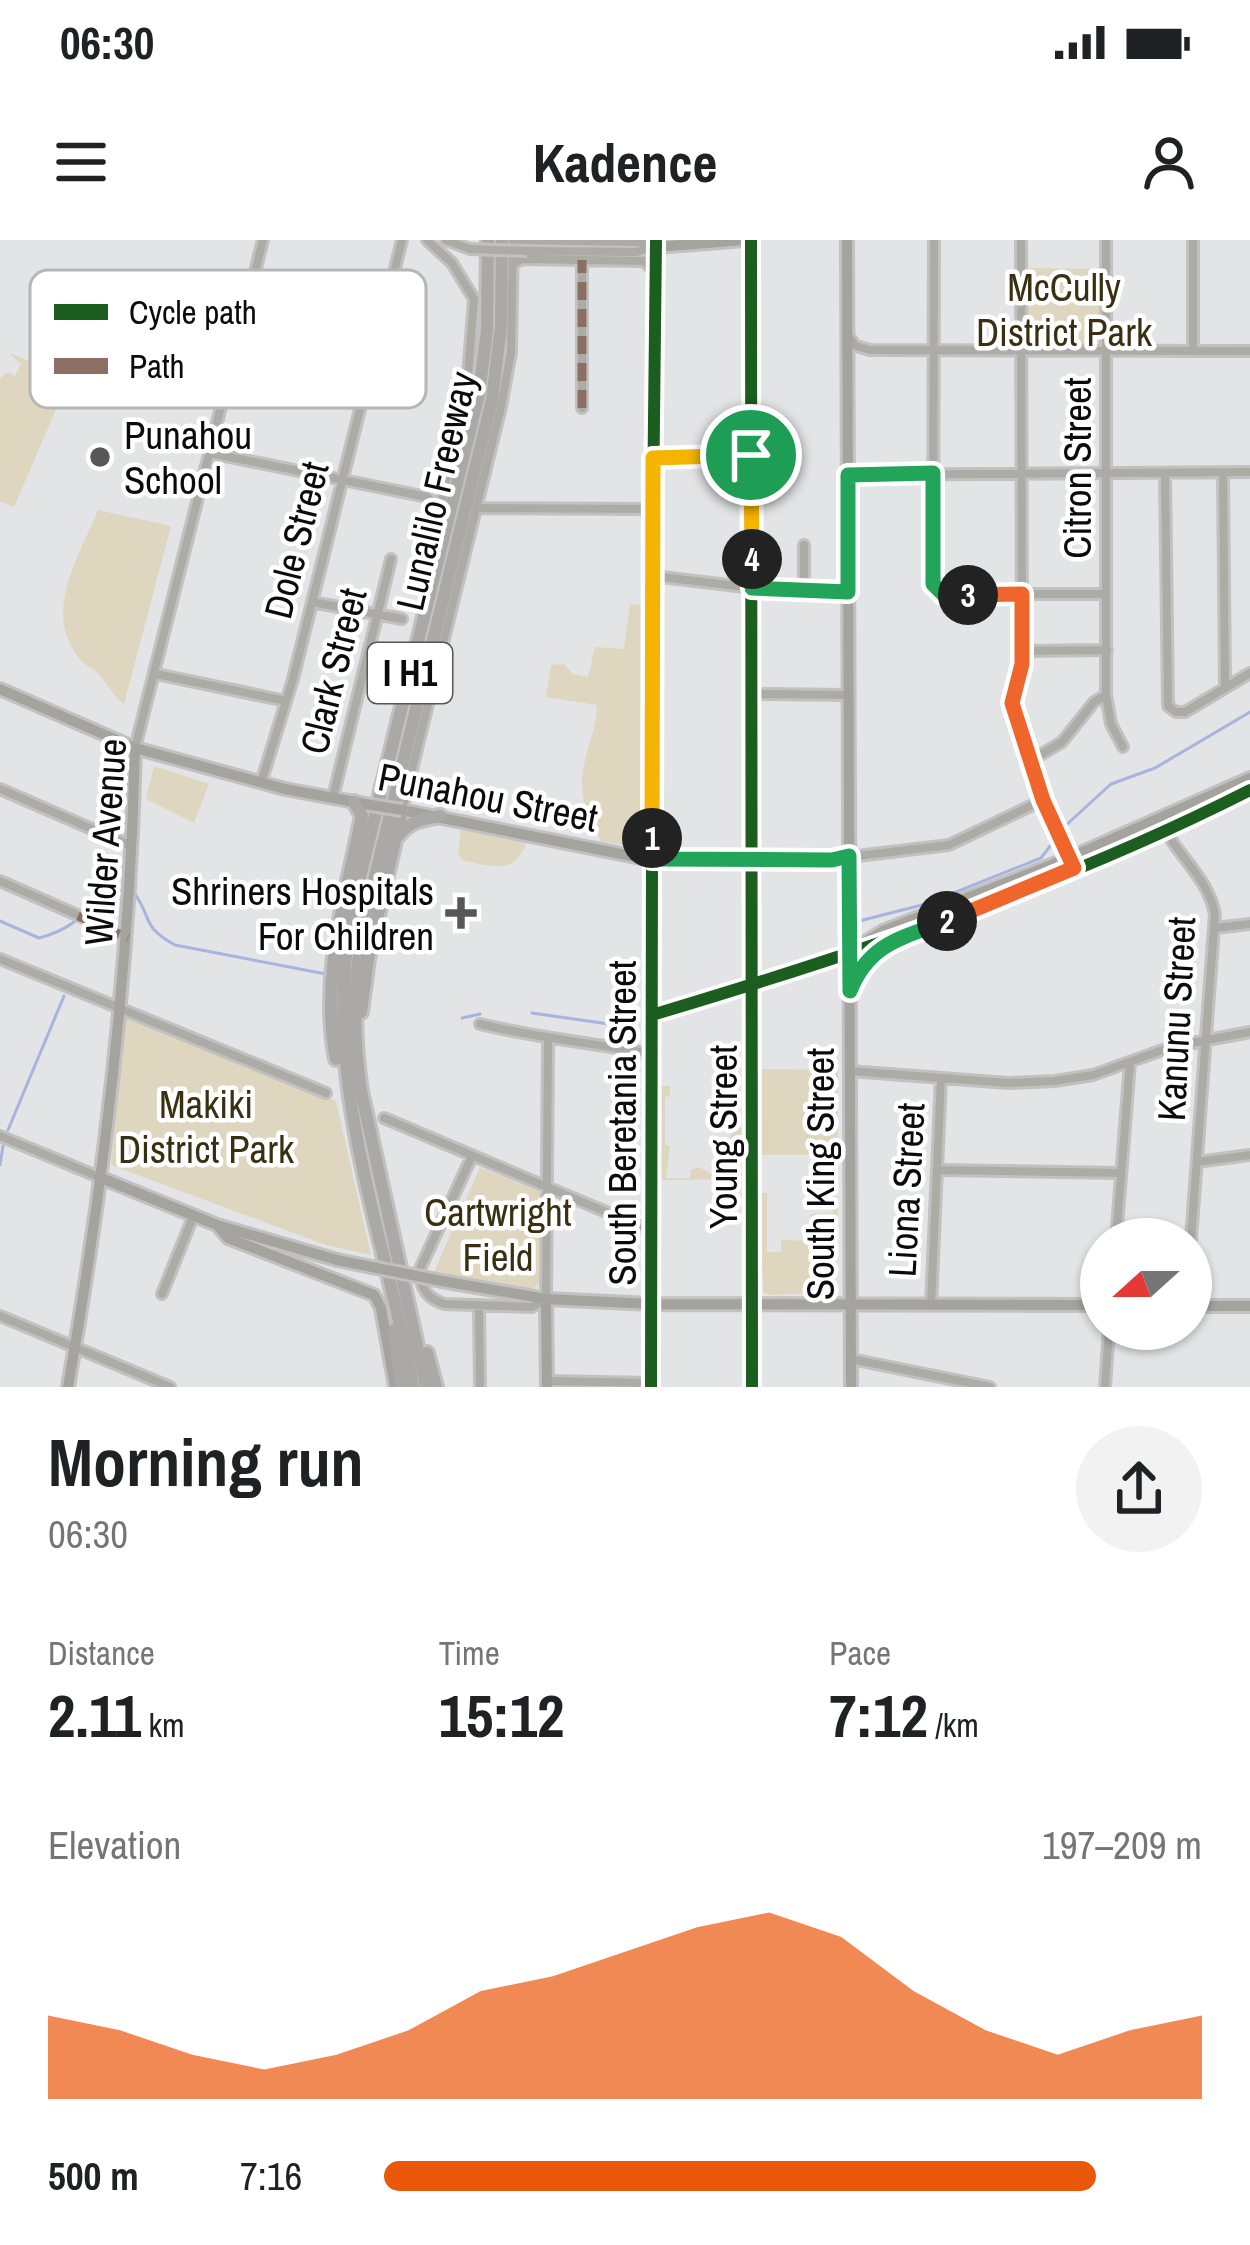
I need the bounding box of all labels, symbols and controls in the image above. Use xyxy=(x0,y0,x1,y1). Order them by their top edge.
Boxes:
text: 06:30 xyxy=(60,12,154,73)
text: Kadence xyxy=(533,126,717,199)
icon: menu xyxy=(48,129,114,195)
icon: person xyxy=(1136,129,1202,195)
park label: McCully District Park xyxy=(976,261,1153,358)
legend xyxy=(30,270,426,408)
text: Cycle path xyxy=(129,290,257,334)
text: Path xyxy=(129,344,185,388)
street label: Lunalilo Freeway xyxy=(383,367,489,615)
street label: Citron Street xyxy=(1051,377,1103,559)
pin xyxy=(700,404,802,506)
place label: Punahou School xyxy=(124,409,252,506)
icon: arrive xyxy=(718,422,784,488)
marker: Punahou School xyxy=(87,444,113,470)
street label: Dole Street xyxy=(251,456,341,624)
pin: 4 xyxy=(722,529,782,589)
text: 4 xyxy=(744,537,760,581)
pin: 3 xyxy=(938,565,998,625)
text: 3 xyxy=(960,573,976,617)
street label: Clark Street xyxy=(287,583,379,759)
road number: I H1 xyxy=(368,643,452,703)
street label: Wilder Avenue xyxy=(72,737,138,947)
street label: Punahou Street xyxy=(374,750,602,844)
pin: 1 xyxy=(622,808,682,868)
text: 1 xyxy=(644,816,660,860)
place label: Shriners Hospitals For Children xyxy=(171,865,434,962)
pin: 2 xyxy=(917,891,977,951)
marker: Shriners Hospitals For Children xyxy=(445,897,477,929)
text: 2 xyxy=(939,899,955,943)
street label: Kanunu Street xyxy=(1145,915,1207,1122)
street label: South Beretania Street xyxy=(596,960,648,1286)
street label: Young Street xyxy=(697,1045,749,1229)
street label: South King Street xyxy=(794,1048,846,1300)
park label: Makiki District Park xyxy=(118,1078,295,1175)
street label: Liona Street xyxy=(875,1102,937,1278)
park label: Cartwright Field xyxy=(424,1186,572,1283)
north arrow xyxy=(1080,1218,1212,1350)
map controls xyxy=(1080,1218,1212,1350)
text: Morning run xyxy=(48,1418,364,1507)
button: share xyxy=(1076,1426,1202,1552)
text: 06:30 xyxy=(48,1508,128,1560)
text: Distance xyxy=(48,1631,155,1675)
text: Time xyxy=(439,1631,500,1675)
text: Pace xyxy=(829,1631,891,1675)
text: 2.11 xyxy=(48,1675,141,1756)
text: 15:12 xyxy=(439,1675,564,1756)
text: 7:12 xyxy=(829,1675,928,1756)
text: km xyxy=(141,1703,185,1747)
text: /km xyxy=(928,1703,979,1747)
text: Elevation xyxy=(48,1819,181,1871)
text: 197–209 m xyxy=(1042,1819,1202,1871)
text: 500 m xyxy=(48,2150,139,2202)
text: 7:16 xyxy=(240,2150,302,2202)

